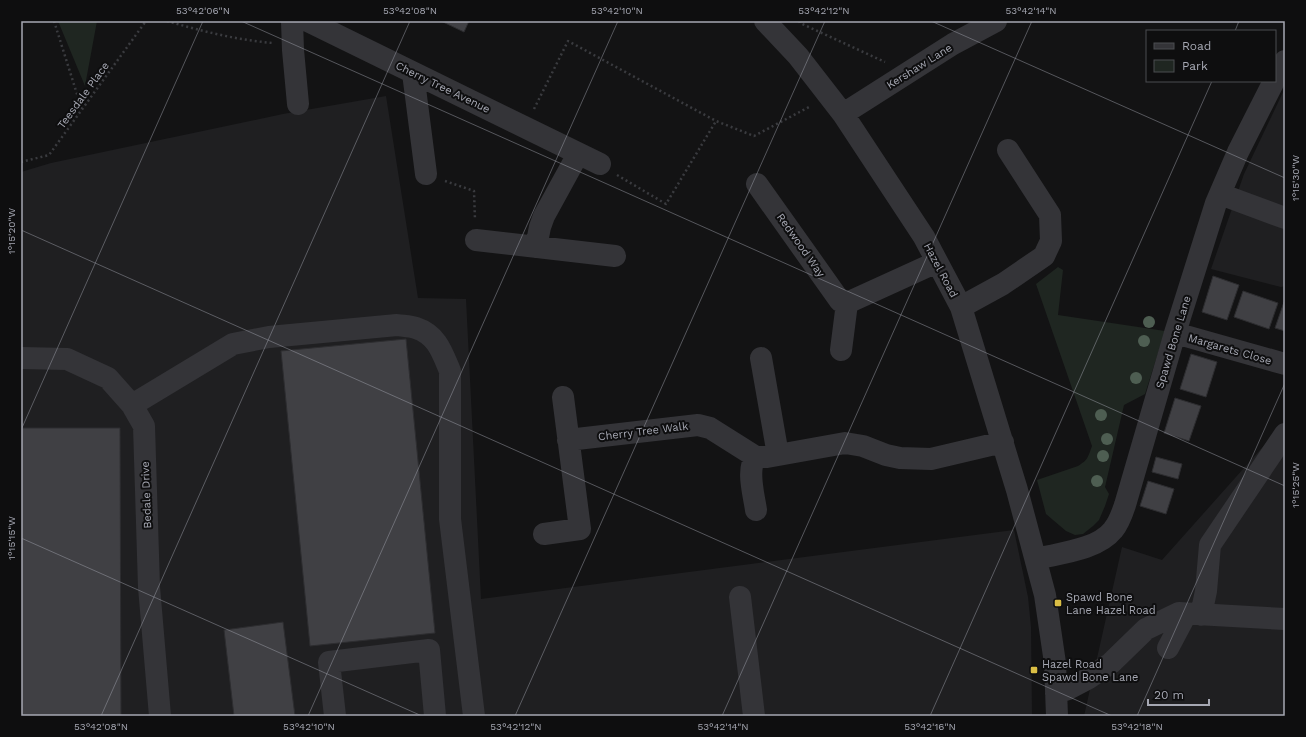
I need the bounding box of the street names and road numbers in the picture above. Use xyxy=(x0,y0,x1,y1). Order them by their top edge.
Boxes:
street label: Kershaw Lane xyxy=(884,41,954,92)
street label: Teesdale Place xyxy=(55,59,112,131)
street label: Cherry Tree Avenue xyxy=(393,59,492,116)
street label: Redwood Way xyxy=(774,211,828,280)
street label: Hazel Road xyxy=(921,241,960,300)
street label: Spawd Bone Lane xyxy=(1153,294,1194,390)
street label: Margarets Close xyxy=(1187,331,1273,368)
street label: Cherry Tree Walk xyxy=(597,420,689,443)
street label: Bedale Drive xyxy=(139,461,154,529)

